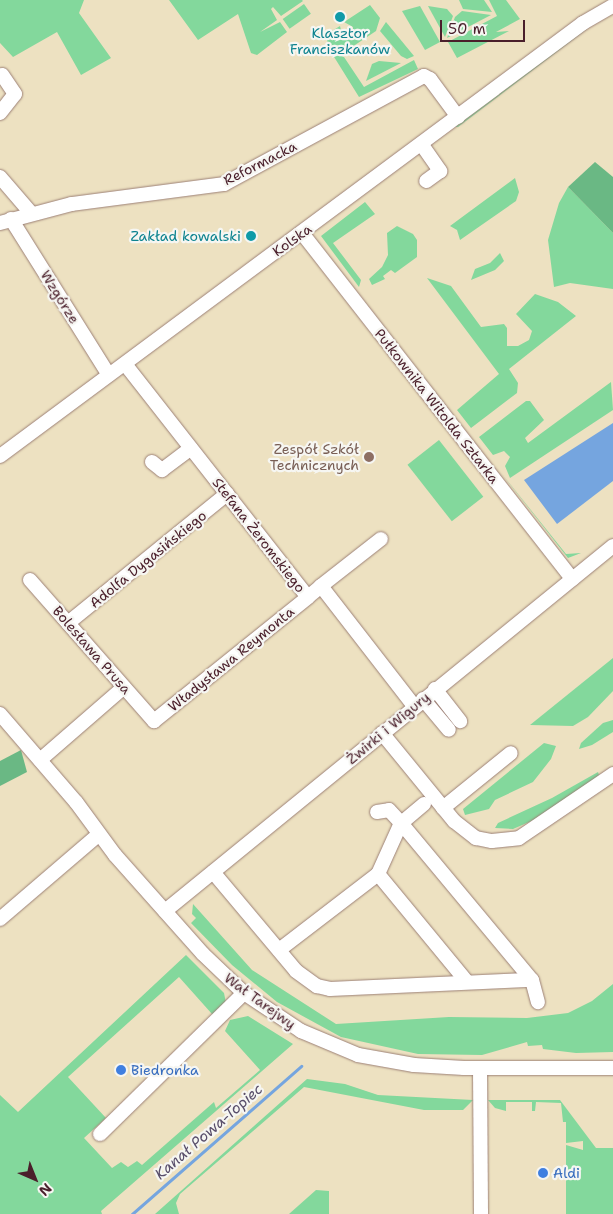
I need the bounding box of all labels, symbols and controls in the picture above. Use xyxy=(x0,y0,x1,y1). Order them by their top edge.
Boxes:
scale bar xyxy=(443,10,528,42)
marker: Klasztor Franciszkanów xyxy=(334,11,346,23)
text: 50 m xyxy=(448,19,486,39)
place label: Klasztor Franciszkanów xyxy=(290,25,390,58)
street label: Reformacka xyxy=(221,137,299,189)
street label: Kolska xyxy=(269,220,315,260)
place label: Zakład kowalski xyxy=(130,228,241,244)
marker: Zakład kowalski xyxy=(245,230,257,242)
street label: Wzgórze xyxy=(37,267,83,327)
street label: Pułkownika Witolda Sztarka xyxy=(371,325,503,487)
place label: Zespół Szkół Technicznych xyxy=(270,441,359,474)
marker: Zespół Szkół Technicznych xyxy=(363,451,375,463)
street label: Stefana Żeromskiego xyxy=(209,474,309,596)
street label: Adolfa Dygasińskiego xyxy=(86,507,210,611)
street label: Bolesława Prusa xyxy=(49,603,135,697)
street label: Władysława Reymonta xyxy=(165,603,297,715)
street label: Żwirki i Wigury xyxy=(343,688,433,768)
street label: Wał Tarejwy xyxy=(221,969,299,1033)
place label: Biedronka xyxy=(131,1062,199,1078)
marker: Biedronka xyxy=(115,1064,127,1076)
water label: Kanał Powa-Topiec xyxy=(151,1080,267,1184)
north arrow xyxy=(10,1154,60,1204)
place label: Aldi xyxy=(553,1165,580,1181)
marker: Aldi xyxy=(537,1167,549,1179)
text: N xyxy=(35,1179,56,1200)

